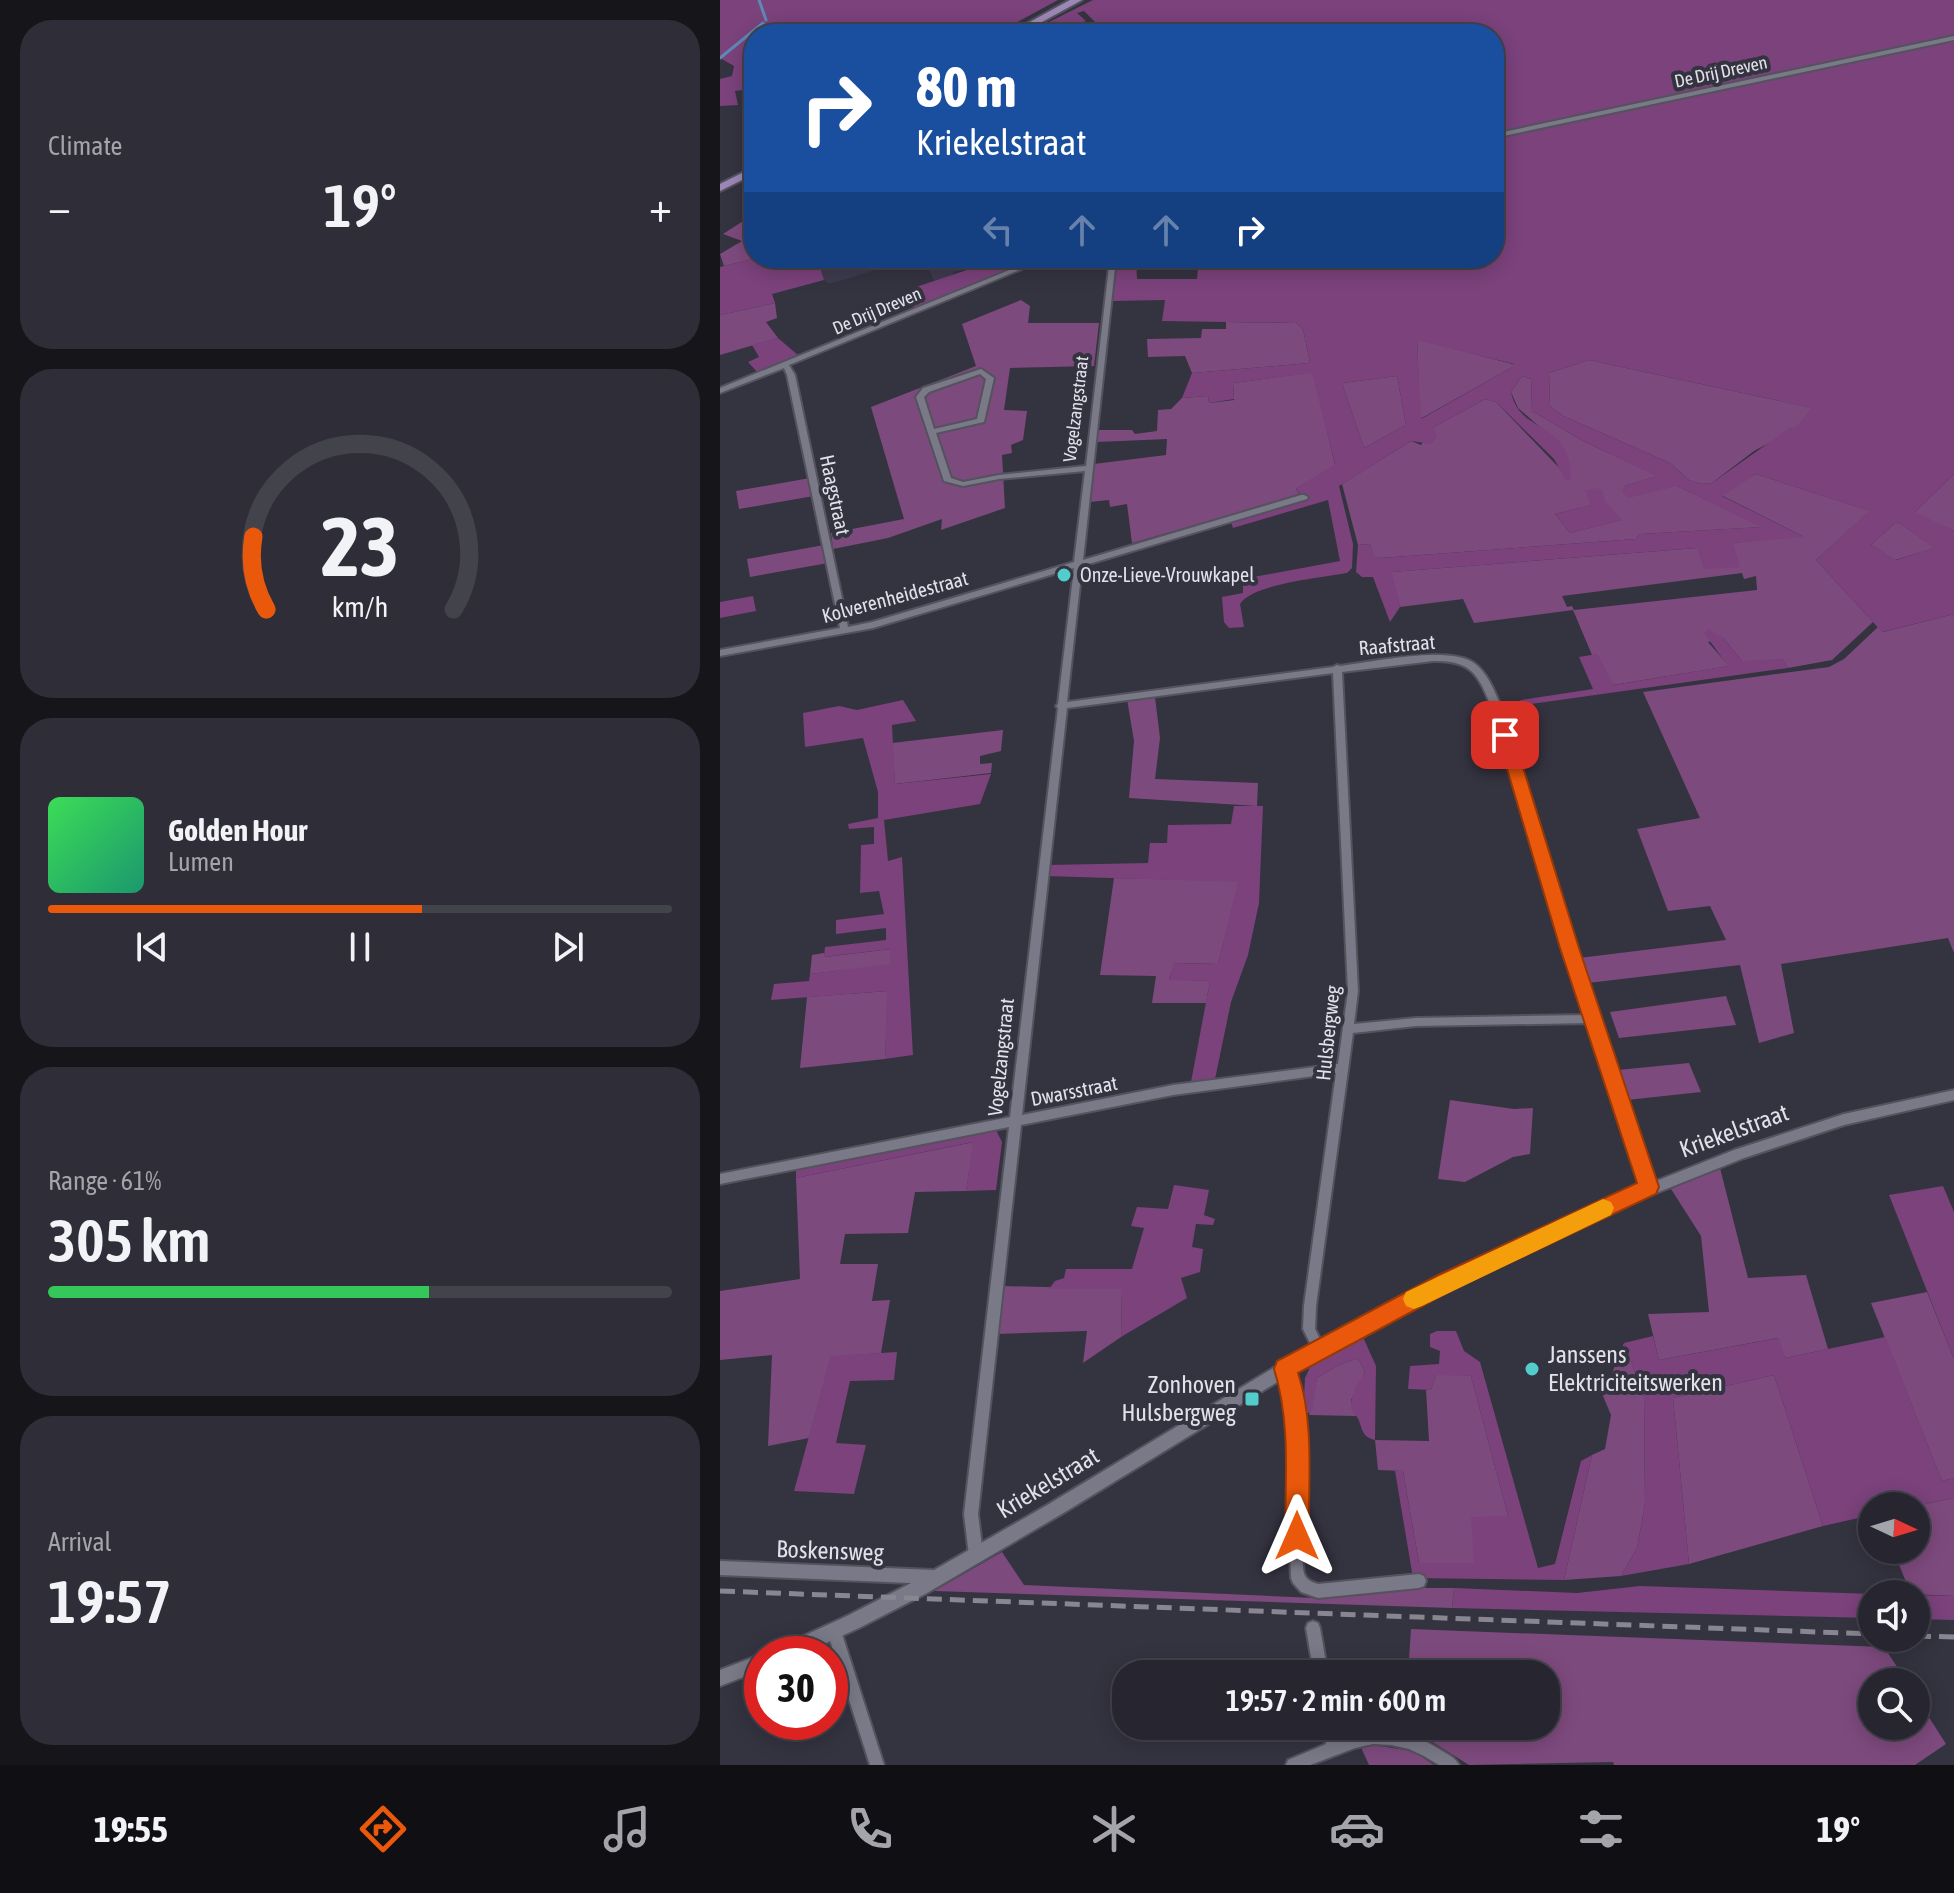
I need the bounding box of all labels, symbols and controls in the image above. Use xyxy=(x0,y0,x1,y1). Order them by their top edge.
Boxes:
street label: De Drij Dreven xyxy=(1673,51,1769,92)
text: 80 m xyxy=(916,55,1017,119)
icon: right xyxy=(784,56,888,160)
text: Kriekelstraat xyxy=(916,121,1087,163)
text: Climate xyxy=(48,131,122,161)
text: 19° xyxy=(324,171,396,240)
text: − xyxy=(48,181,71,231)
text: + xyxy=(649,181,672,231)
icon: left xyxy=(976,208,1020,252)
icon: ahead xyxy=(1060,208,1104,252)
icon: ahead xyxy=(1144,208,1188,252)
icon: right xyxy=(1228,208,1272,252)
street label: De Drij Dreven xyxy=(829,282,924,339)
street label: Vogelzangstraat xyxy=(1059,355,1092,463)
street label: Haagstraat xyxy=(816,453,855,537)
text: 23 xyxy=(321,497,399,593)
place label: Onze-Lieve-Vrouwkapel xyxy=(1080,563,1255,586)
street label: Kolverenheidestraat xyxy=(819,566,971,627)
marker: Onze-Lieve-Vrouwkapel xyxy=(1055,566,1073,584)
text: km/h xyxy=(332,590,388,623)
street label: Raafstraat xyxy=(1358,630,1436,659)
pin xyxy=(1471,701,1539,769)
icon: arrive xyxy=(1483,713,1527,757)
text: Golden Hour xyxy=(168,813,307,847)
text: Lumen xyxy=(168,847,234,877)
icon: previous xyxy=(130,925,174,969)
icon: pause xyxy=(338,925,382,969)
icon: next xyxy=(546,925,590,969)
street label: Hulsbergweg xyxy=(1311,984,1344,1082)
street label: Vogelzangstraat xyxy=(983,997,1018,1117)
street label: Dwarsstraat xyxy=(1029,1071,1119,1110)
street label: Kriekelstraat xyxy=(1676,1098,1792,1163)
text: Range · 61% xyxy=(48,1166,161,1196)
text: 305 km xyxy=(48,1206,210,1275)
place label: Janssens Elektriciteitswerken xyxy=(1548,1341,1723,1396)
marker: Janssens Elektriciteitswerken xyxy=(1523,1360,1541,1378)
place label: Zonhoven Hulsbergweg xyxy=(1121,1371,1237,1426)
marker: Zonhoven Hulsbergweg xyxy=(1243,1390,1261,1408)
street label: Kriekelstraat xyxy=(992,1442,1104,1523)
north arrow xyxy=(1858,1492,1930,1564)
map controls xyxy=(1858,1492,1930,1740)
position arrow xyxy=(1255,1494,1339,1578)
text: Arrival xyxy=(48,1527,112,1557)
street label: Boskensweg xyxy=(776,1535,885,1566)
text: 19:57 xyxy=(48,1567,171,1636)
button: sound xyxy=(1858,1580,1930,1652)
speed limit sign: 30 xyxy=(744,1636,848,1740)
button: search xyxy=(1858,1668,1930,1740)
text: 19:57 · 2 min · 600 m xyxy=(1226,1683,1446,1717)
icon: directions xyxy=(355,1801,411,1857)
icon: music xyxy=(599,1801,655,1857)
icon: phone xyxy=(842,1801,898,1857)
icon: climate xyxy=(1086,1801,1142,1857)
icon: car xyxy=(1329,1801,1385,1857)
icon: filters xyxy=(1573,1801,1629,1857)
text: 19:55 xyxy=(94,1808,168,1850)
text: 19° xyxy=(1816,1808,1860,1850)

